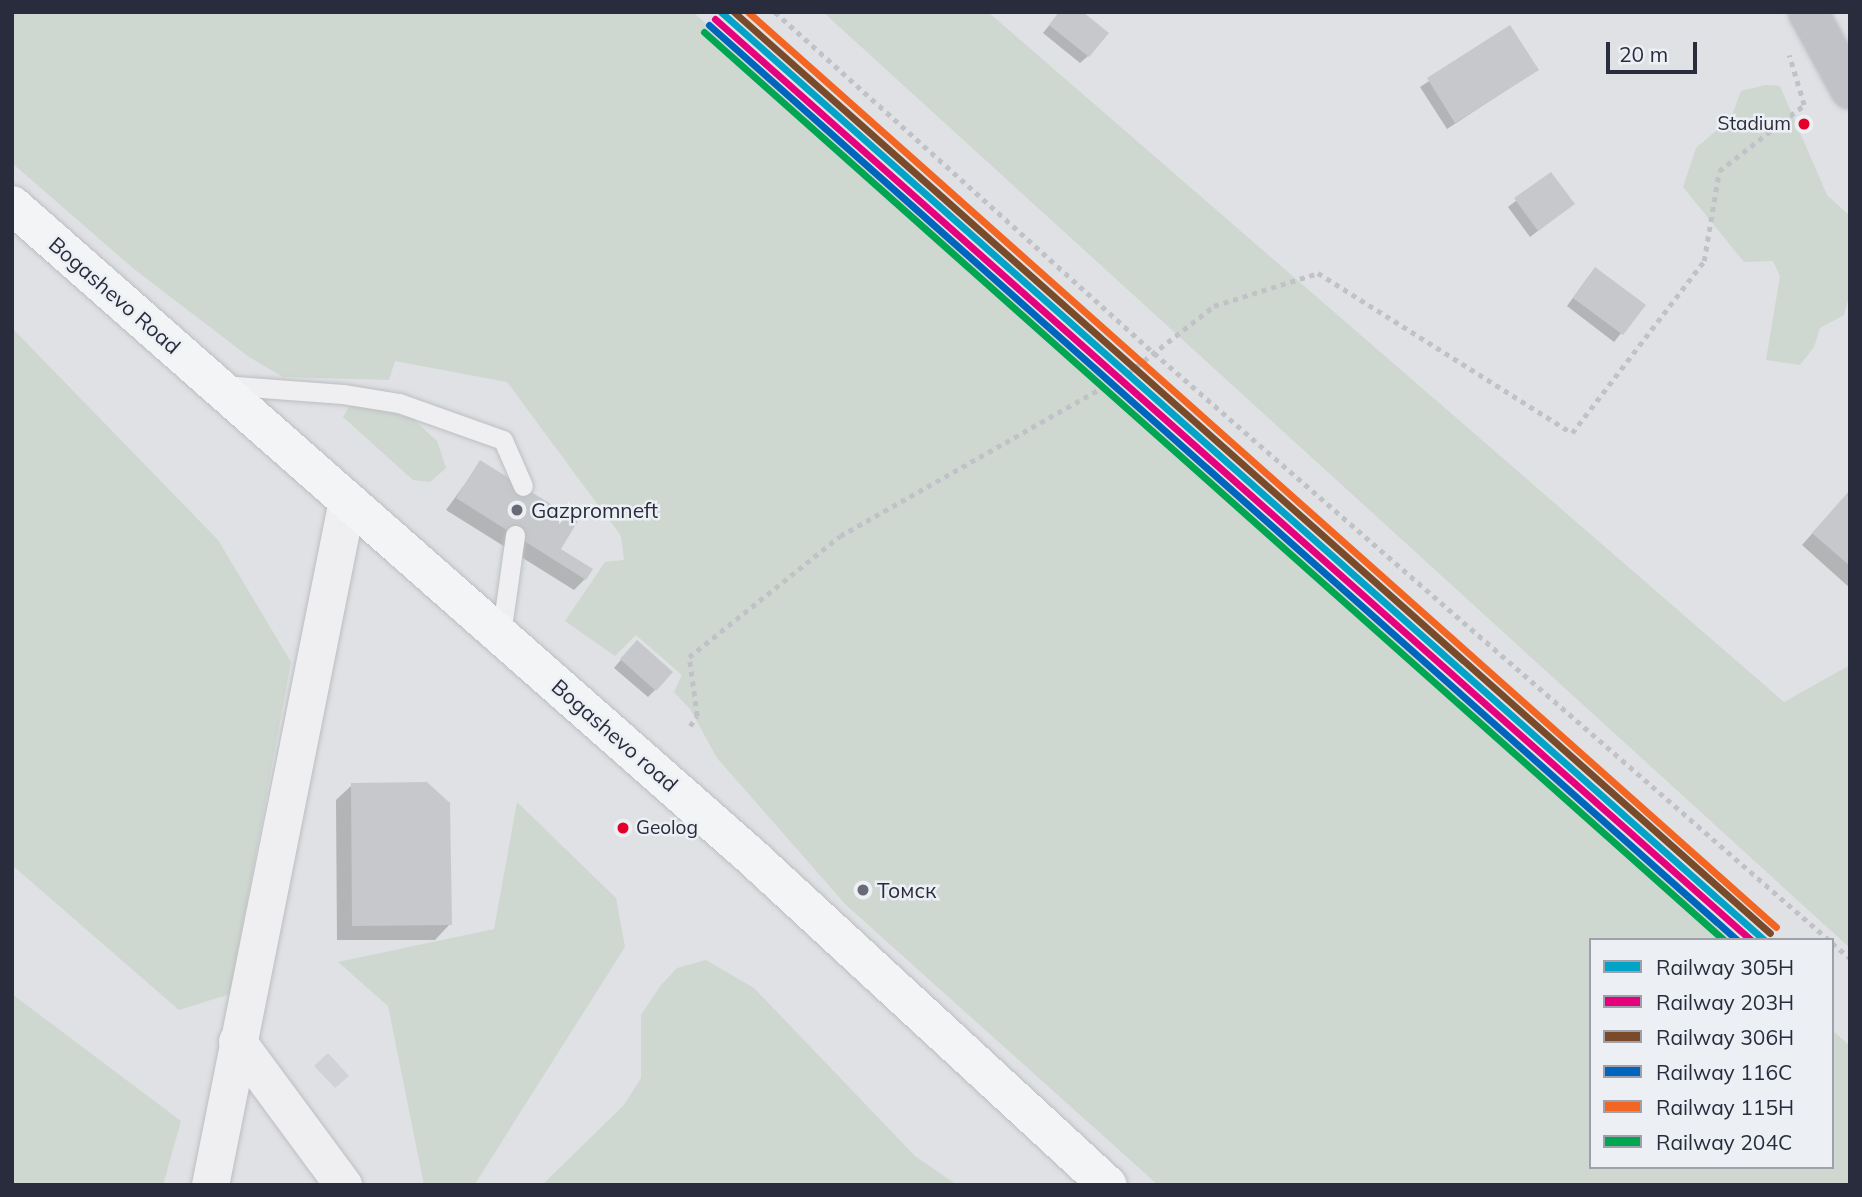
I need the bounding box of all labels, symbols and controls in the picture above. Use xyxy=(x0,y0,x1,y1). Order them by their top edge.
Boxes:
scale bar xyxy=(1610,28,1701,72)
text: 20 m xyxy=(1619,41,1668,67)
place label: Stadium xyxy=(1718,113,1791,135)
marker: Stadium xyxy=(1797,117,1811,131)
street label: Bogashevo Road xyxy=(44,231,186,359)
place label: Gazpromneft xyxy=(531,497,658,523)
marker: Gazpromneft xyxy=(509,502,525,518)
street label: Bogashevo road xyxy=(547,673,683,797)
place label: Geolog xyxy=(636,817,698,839)
marker: Geolog xyxy=(616,821,630,835)
place label: Томск xyxy=(877,877,936,903)
marker: Томск xyxy=(855,882,871,898)
legend xyxy=(1589,938,1834,1169)
text: Railway 305Н xyxy=(1656,954,1794,980)
text: Railway 203Н xyxy=(1656,989,1794,1015)
text: Railway 306Н xyxy=(1656,1024,1794,1050)
text: Railway 116С xyxy=(1656,1059,1792,1085)
text: Railway 115Н xyxy=(1656,1094,1794,1120)
text: Railway 204С xyxy=(1656,1129,1792,1155)

